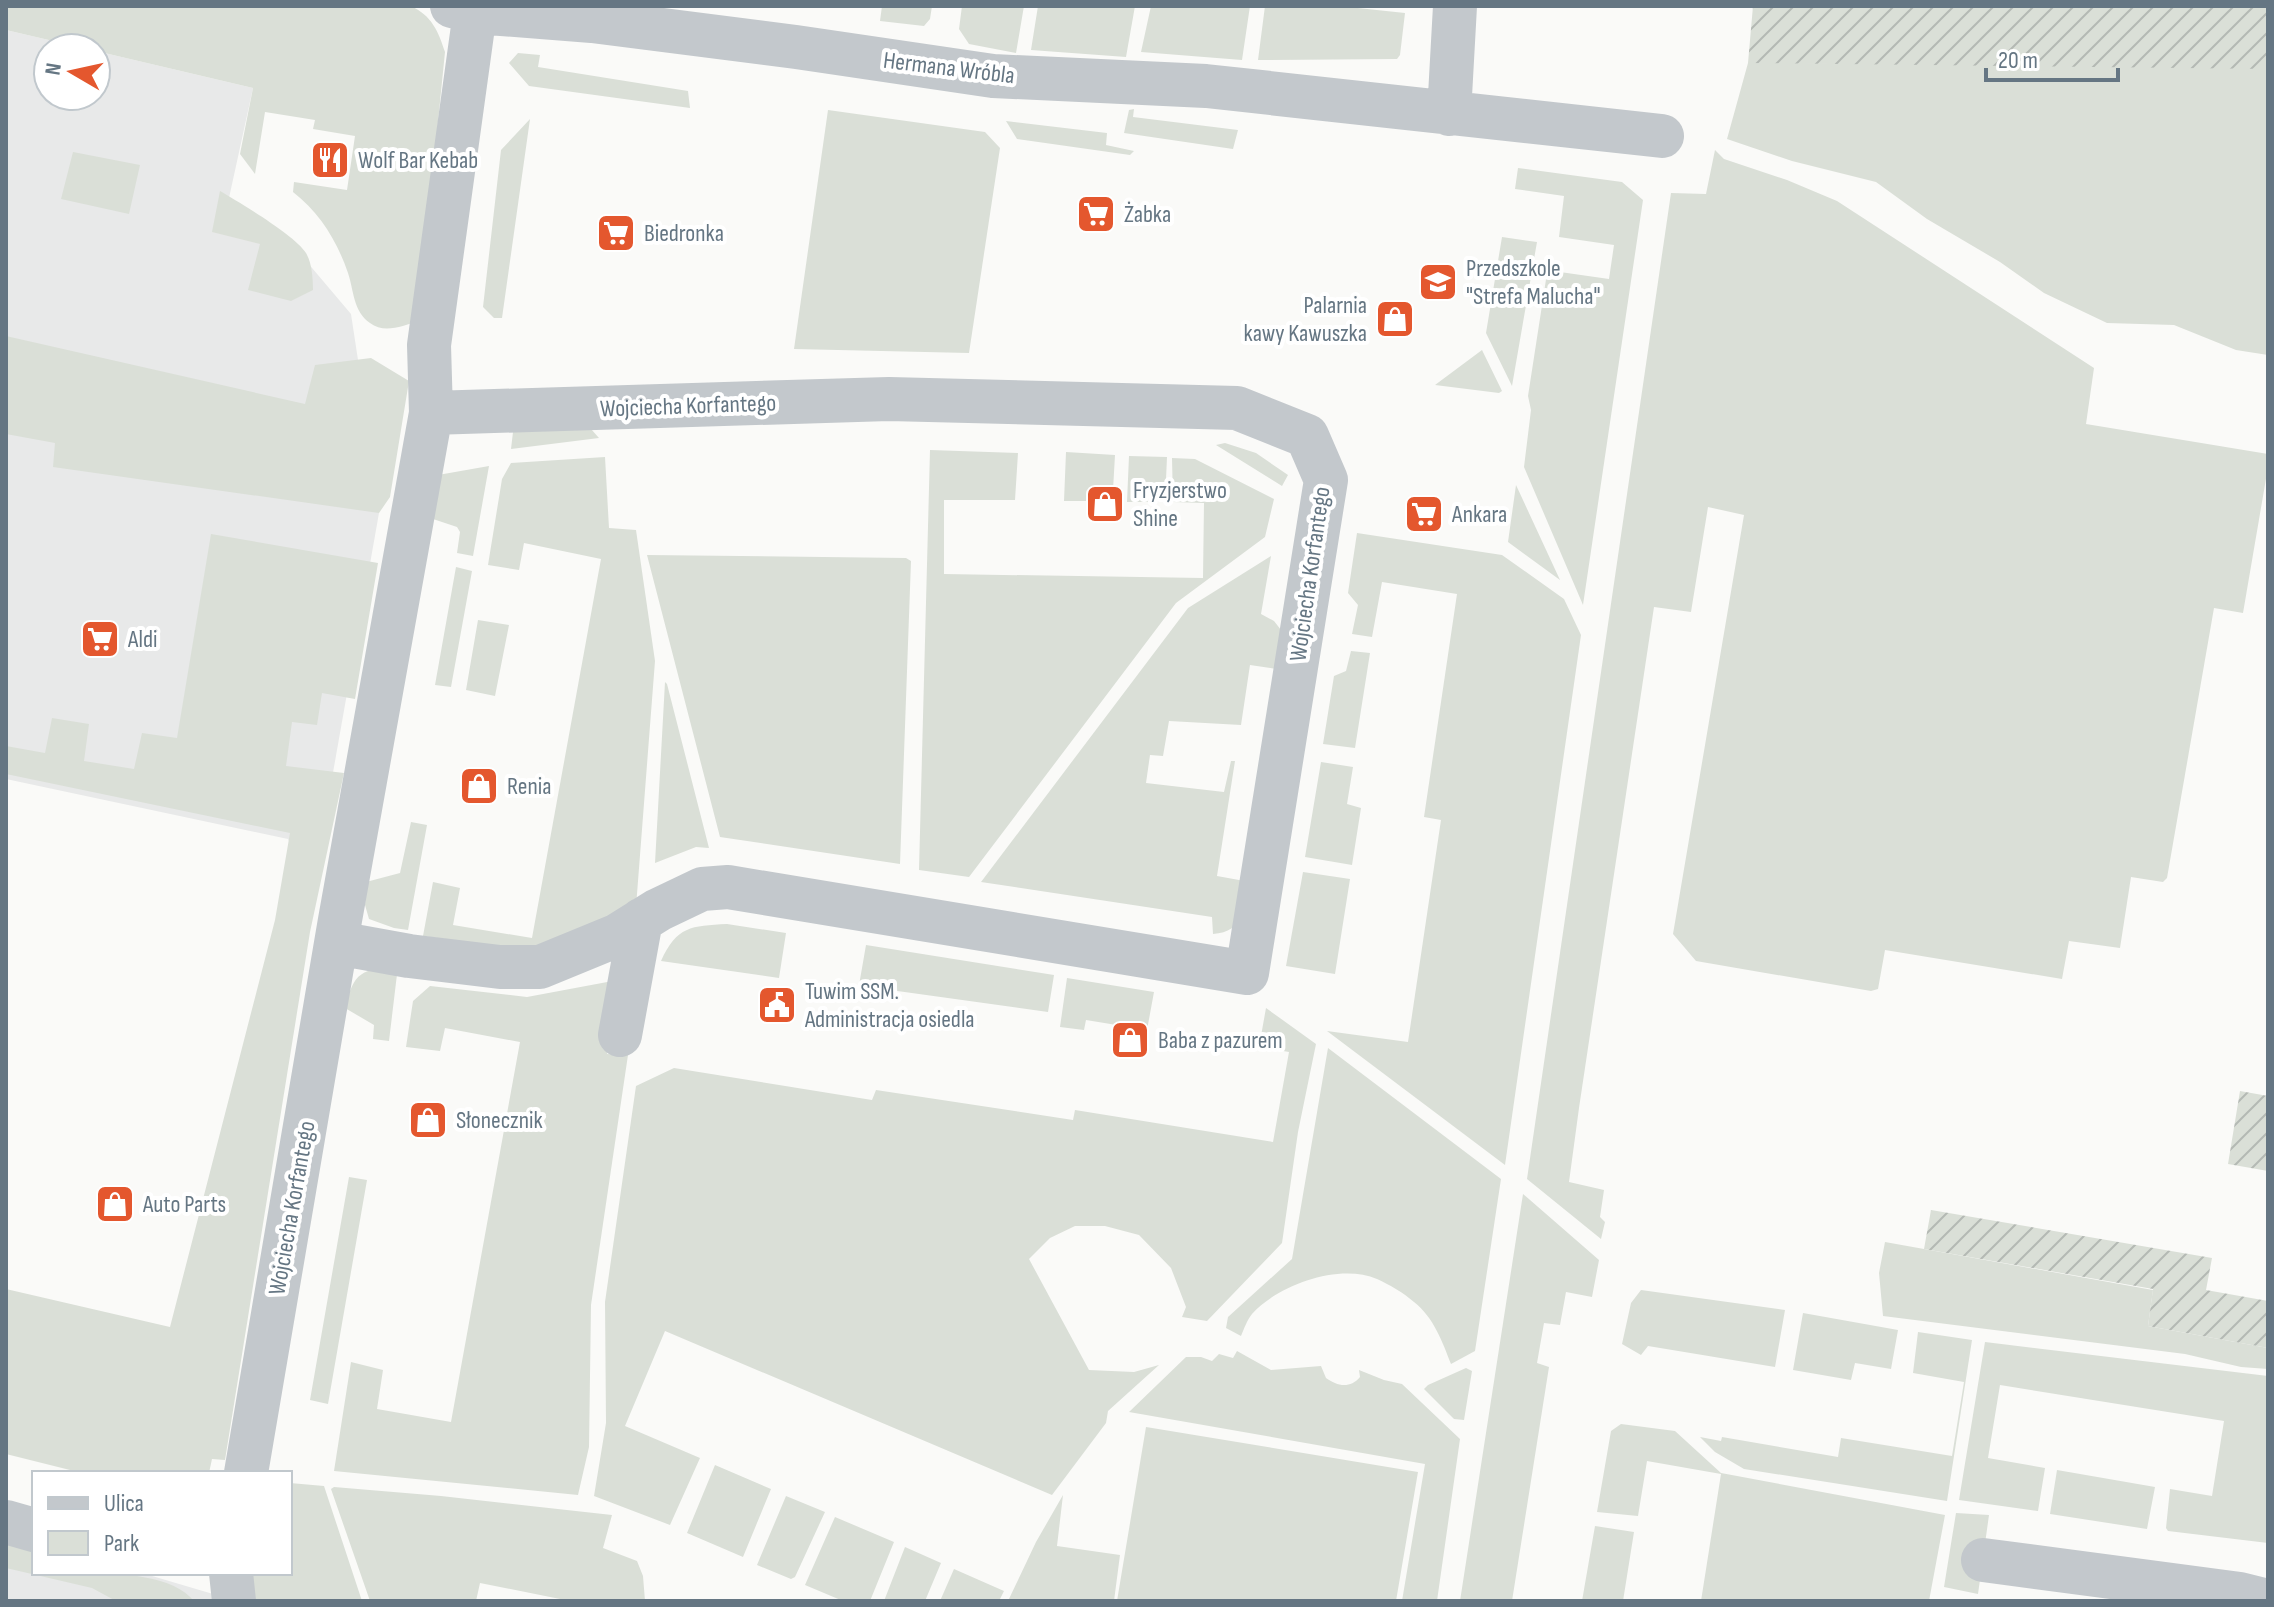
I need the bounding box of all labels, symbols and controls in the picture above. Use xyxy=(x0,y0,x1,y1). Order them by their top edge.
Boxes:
north arrow xyxy=(32,32,112,112)
scale bar xyxy=(1986,32,2118,82)
street label: Hermana Wróbla xyxy=(882,46,1016,90)
text: 20 m xyxy=(1998,46,2038,75)
text: N xyxy=(39,61,68,77)
restaurant icon: Wolf Bar Kebab xyxy=(309,139,351,181)
place label: Wolf Bar Kebab xyxy=(358,146,478,175)
supermarket icon: Żabka xyxy=(1075,193,1117,235)
place label: Żabka xyxy=(1124,200,1171,229)
supermarket icon: Biedronka xyxy=(595,212,637,254)
place label: Biedronka xyxy=(644,219,724,248)
place label: Przedszkole "Strefa Malucha" xyxy=(1466,254,1601,311)
school or university icon: Przedszkole "Strefa Malucha" xyxy=(1417,261,1459,303)
place label: Palarnia kawy Kawuszka xyxy=(1243,291,1367,348)
shop icon: Palarnia kawy Kawuszka xyxy=(1374,298,1416,340)
street label: Wojciecha Korfantego xyxy=(599,388,777,424)
place label: Fryzjerstwo Shine xyxy=(1133,476,1227,533)
shop icon: Fryzjerstwo Shine xyxy=(1084,483,1126,525)
street label: Wojciecha Korfantego xyxy=(1283,485,1337,663)
supermarket icon: Ankara xyxy=(1403,493,1445,535)
place label: Ankara xyxy=(1451,500,1507,529)
supermarket icon: Aldi xyxy=(79,618,121,660)
place label: Aldi xyxy=(127,625,158,654)
shop icon: Renia xyxy=(458,765,500,807)
place label: Renia xyxy=(507,772,551,801)
place label: Tuwim SSM. Administracja osiedla xyxy=(804,977,975,1034)
public building icon: Tuwim SSM. Administracja osiedla xyxy=(756,984,798,1026)
shop icon: Baba z pazurem xyxy=(1109,1019,1151,1061)
place label: Baba z pazurem xyxy=(1158,1026,1283,1055)
shop icon: Słonecznik xyxy=(407,1099,449,1141)
place label: Słonecznik xyxy=(456,1106,543,1135)
street label: Wojciecha Korfantego xyxy=(262,1119,322,1297)
shop icon: Auto Parts xyxy=(94,1183,136,1225)
place label: Auto Parts xyxy=(142,1190,226,1219)
legend xyxy=(32,1471,292,1575)
text: Ulica xyxy=(104,1489,144,1518)
text: Park xyxy=(104,1529,139,1558)

